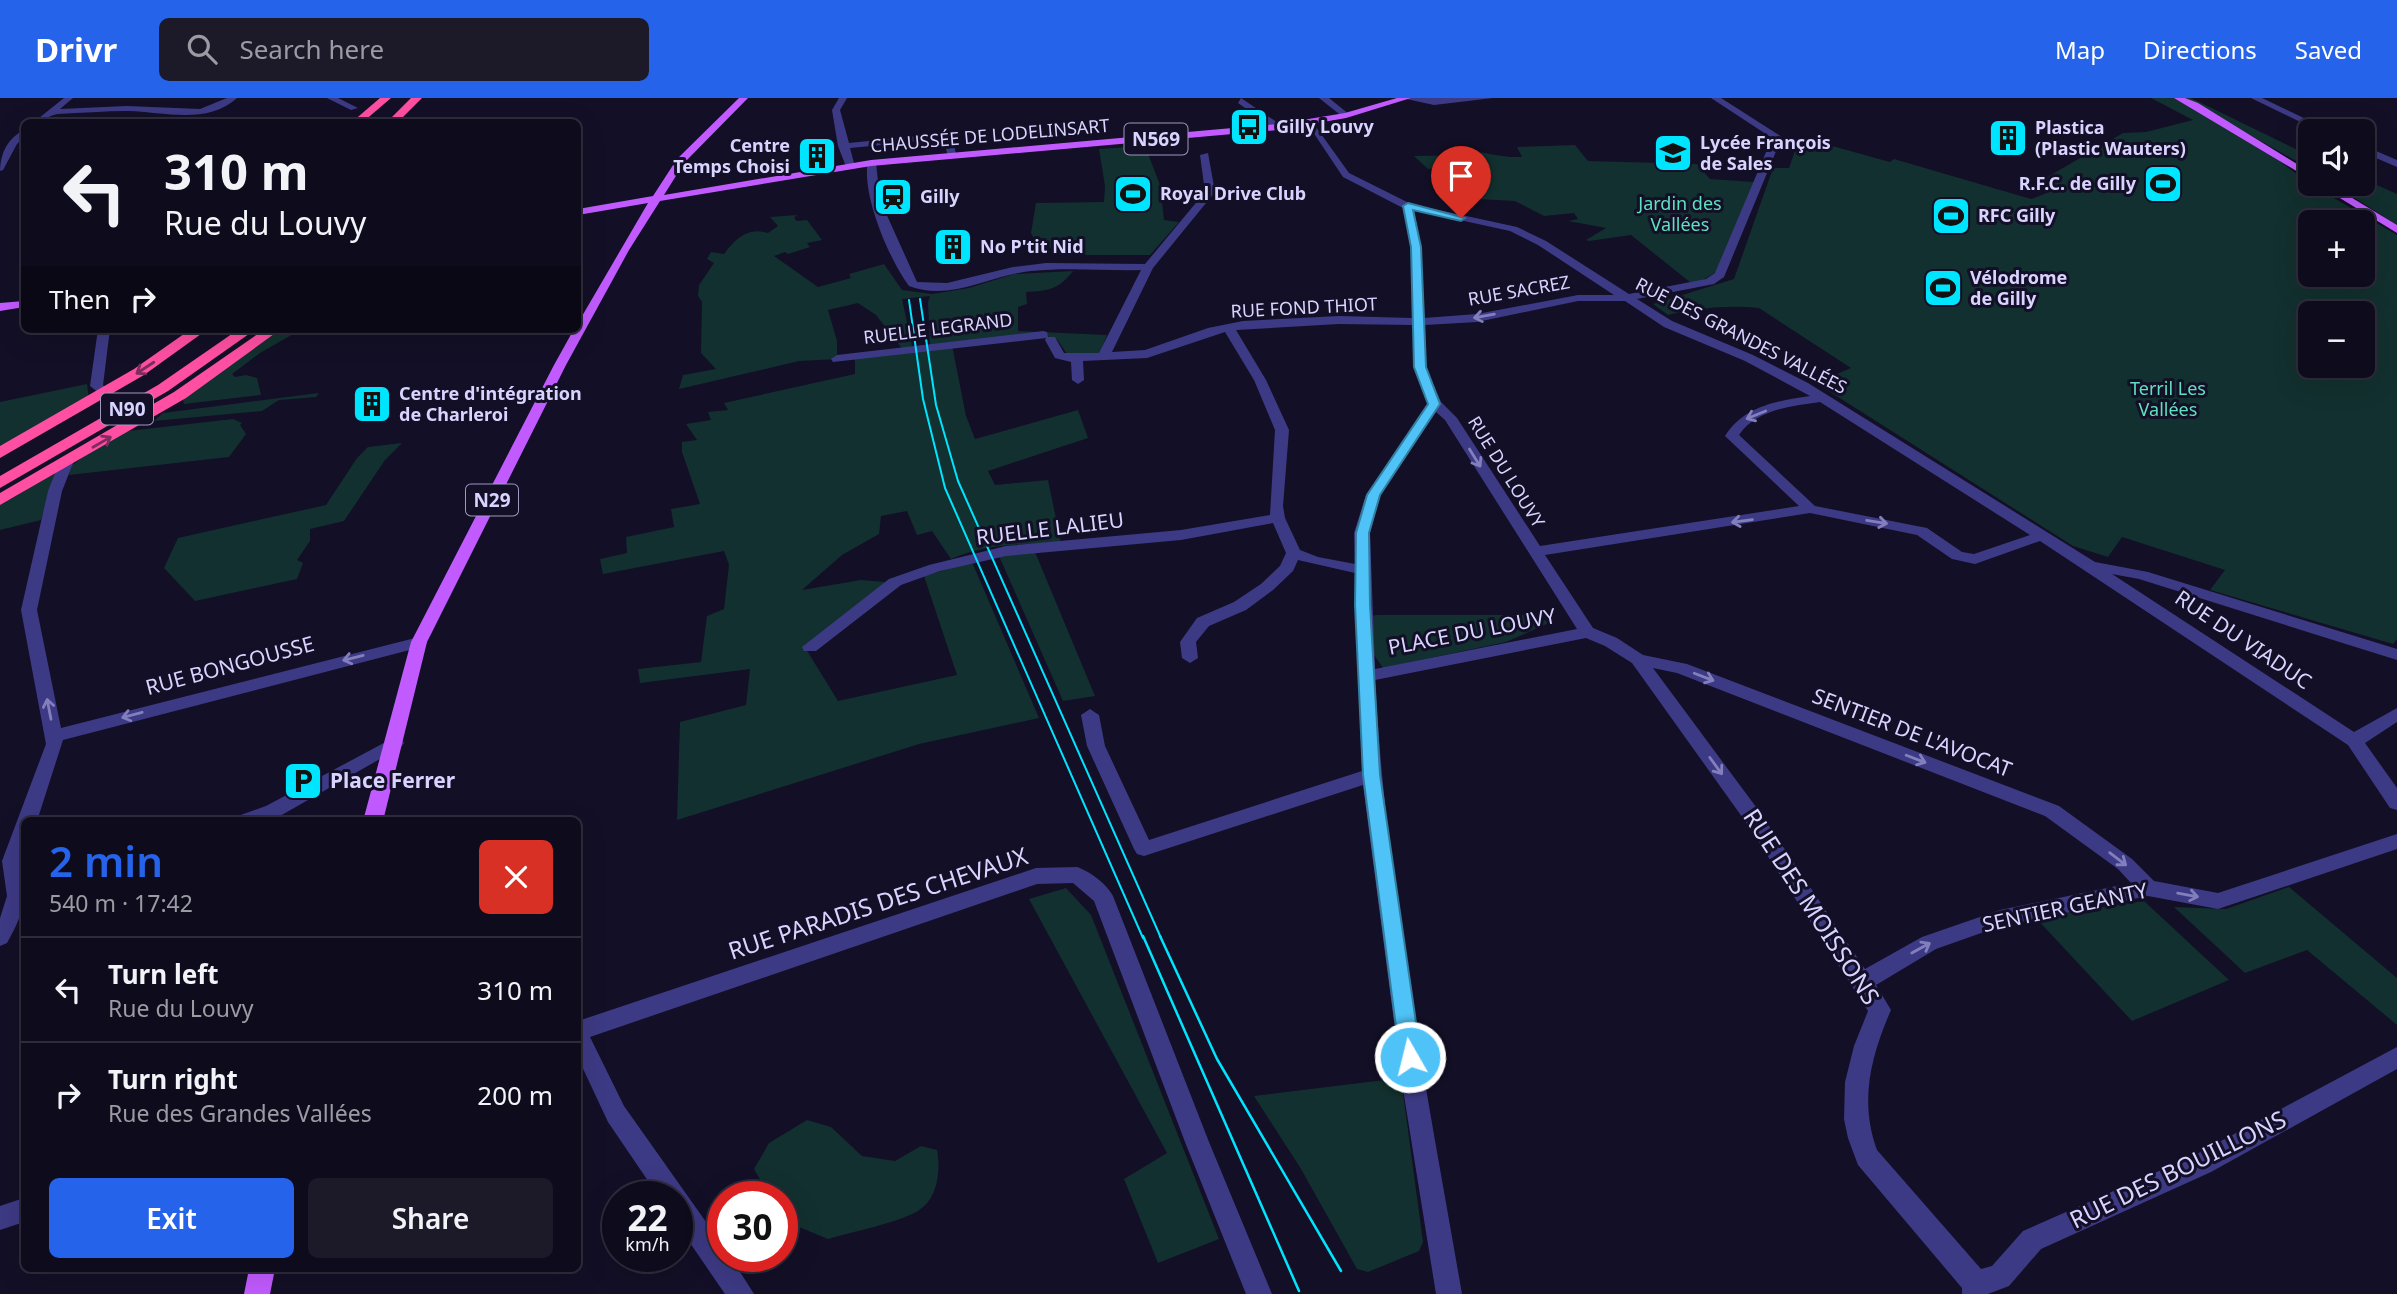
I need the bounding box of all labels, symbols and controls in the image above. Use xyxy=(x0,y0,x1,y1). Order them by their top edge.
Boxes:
search box xyxy=(159,18,649,81)
text: Drivr xyxy=(35,27,117,72)
icon: search xyxy=(183,30,221,68)
text: Search here xyxy=(239,31,384,67)
text: Map xyxy=(2055,33,2105,66)
text: Directions xyxy=(2143,33,2257,66)
text: Saved xyxy=(2295,33,2362,66)
bus stop icon: Gilly Louvy xyxy=(1228,106,1270,148)
street label: CHAUSSÉE DE LODELINSART xyxy=(869,113,1110,157)
place label: Gilly Louvy xyxy=(1276,114,1374,138)
place label: Plastica (Plastic Wauters) xyxy=(2035,115,2186,160)
building icon: Plastica (Plastic Wauters) xyxy=(1987,117,2029,159)
map controls xyxy=(2298,119,2375,378)
button: sound xyxy=(2298,119,2375,196)
road number: N569 xyxy=(1124,123,1188,154)
place label: Lycée François de Sales xyxy=(1700,130,1831,175)
school or university icon: Lycée François de Sales xyxy=(1652,132,1694,174)
place label: Centre Temps Choisi xyxy=(673,133,790,178)
building icon: Centre Temps Choisi xyxy=(796,135,838,177)
text: 310 m xyxy=(164,138,309,204)
pin xyxy=(1431,146,1491,218)
icon: left xyxy=(49,147,140,238)
icon: arrive xyxy=(1442,157,1480,195)
sports icon: R.F.C. de Gilly xyxy=(2142,163,2184,205)
place label: R.F.C. de Gilly xyxy=(2019,171,2137,195)
sports icon: Royal Drive Club xyxy=(1112,173,1154,215)
station icon: Gilly xyxy=(872,176,914,218)
place label: Royal Drive Club xyxy=(1160,181,1306,205)
place label: Gilly xyxy=(920,184,960,208)
park label: Jardin des Vallées xyxy=(1636,191,1722,236)
sports icon: RFC Gilly xyxy=(1930,195,1972,237)
text: Rue du Louvy xyxy=(164,201,366,244)
place label: RFC Gilly xyxy=(1978,203,2056,227)
button: + xyxy=(2298,210,2375,287)
building icon: No P'tit Nid xyxy=(932,226,974,268)
place label: No P'tit Nid xyxy=(980,234,1084,258)
place label: Vélodrome de Gilly xyxy=(1970,265,2067,310)
sports icon: Vélodrome de Gilly xyxy=(1922,267,1964,309)
street label: RUE SACREZ xyxy=(1466,269,1572,311)
street label: RUE DES GRANDES VALLÉES xyxy=(1632,271,1851,399)
icon: right xyxy=(124,280,162,318)
text: Then xyxy=(49,281,110,317)
street label: RUE FOND THIOT xyxy=(1230,291,1378,323)
button: − xyxy=(2298,301,2375,378)
street label: RUELLE LEGRAND xyxy=(862,307,1014,349)
one-way arrow xyxy=(1473,310,1496,323)
one-way arrow xyxy=(136,361,156,375)
park label: Terril Les Vallées xyxy=(2130,376,2206,421)
place label: Centre d'intégration de Charleroi xyxy=(399,381,582,426)
building icon: Centre d'intégration de Charleroi xyxy=(351,383,393,425)
road number: N90 xyxy=(101,394,153,424)
one-way arrow xyxy=(1746,409,1767,422)
street label: RUE DU LOUVY xyxy=(1463,411,1551,532)
one-way arrow xyxy=(91,434,111,448)
one-way arrow xyxy=(1469,448,1483,468)
road number: N29 xyxy=(466,484,518,516)
street label: RUELLE LALIEU xyxy=(974,505,1125,551)
one-way arrow xyxy=(1732,514,1754,527)
one-way arrow xyxy=(1865,516,1887,529)
street label: RUE DU VIADUC xyxy=(2170,583,2317,695)
street label: PLACE DU LOUVY xyxy=(1386,601,1558,661)
street label: RUE BONGOUSSE xyxy=(142,629,317,701)
one-way arrow xyxy=(342,652,365,665)
one-way arrow xyxy=(1693,672,1714,685)
street label: SENTIER DE L'AVOCAT xyxy=(1809,681,2016,783)
one-way arrow xyxy=(41,698,55,721)
one-way arrow xyxy=(122,709,144,722)
one-way arrow xyxy=(1905,754,1927,766)
one-way arrow xyxy=(1709,756,1723,775)
parking icon: Place Ferrer xyxy=(282,760,324,802)
place label: Place Ferrer xyxy=(330,766,456,794)
street label: RUE DES MOISSONS xyxy=(1736,802,1888,1011)
text: 2 min xyxy=(49,832,163,889)
street label: RUE PARADIS DES CHEVAUX xyxy=(724,839,1031,967)
button: close xyxy=(479,840,553,914)
one-way arrow xyxy=(2109,852,2127,867)
street label: SENTIER GEANTY xyxy=(1980,876,2150,938)
text: 540 m · 17:42 xyxy=(49,887,193,919)
one-way arrow xyxy=(2176,889,2199,902)
one-way arrow xyxy=(1910,941,1931,954)
text: Turn left xyxy=(108,956,219,992)
icon: left xyxy=(49,971,87,1009)
text: 310 m xyxy=(477,972,553,1008)
text: Rue du Louvy xyxy=(108,992,253,1024)
position arrow xyxy=(1373,1020,1447,1094)
text: Turn right xyxy=(108,1061,238,1097)
icon: right xyxy=(49,1076,87,1114)
text: 200 m xyxy=(477,1077,553,1113)
text: Rue des Grandes Vallées xyxy=(108,1097,372,1129)
street label: RUE DES BOUILLONS xyxy=(2064,1102,2291,1235)
button: Exit xyxy=(49,1178,294,1258)
button: Share xyxy=(308,1178,553,1258)
speed limit sign: 30 xyxy=(707,1181,798,1272)
text: 22 xyxy=(627,1194,668,1241)
text: km/h xyxy=(625,1232,670,1256)

